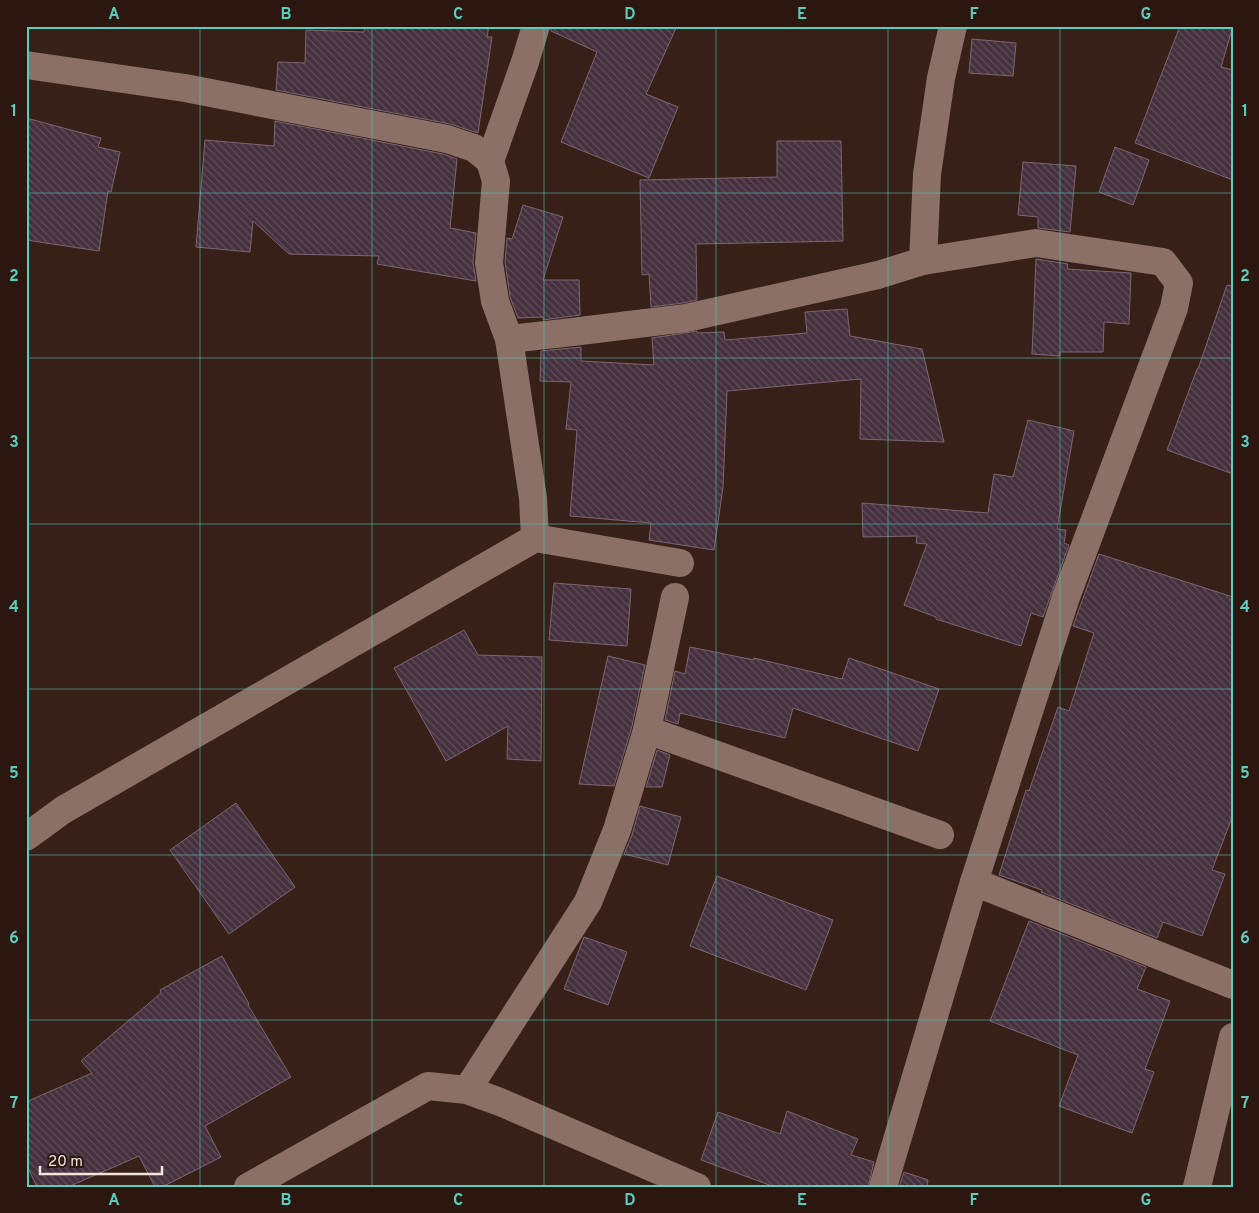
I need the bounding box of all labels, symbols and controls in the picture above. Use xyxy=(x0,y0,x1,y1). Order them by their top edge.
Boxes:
text: A xyxy=(108,5,120,25)
text: B xyxy=(280,5,292,25)
text: C xyxy=(453,5,463,25)
text: D xyxy=(624,5,636,25)
text: E xyxy=(797,5,807,25)
text: F xyxy=(969,5,979,25)
text: G xyxy=(1141,5,1151,25)
text: 1 xyxy=(11,102,17,122)
text: 1 xyxy=(1242,102,1248,122)
text: 2 xyxy=(9,267,19,287)
text: 2 xyxy=(1240,267,1250,287)
text: 3 xyxy=(9,433,19,453)
text: 3 xyxy=(1240,433,1250,453)
text: 4 xyxy=(9,598,19,618)
text: 4 xyxy=(1240,598,1250,618)
text: 5 xyxy=(9,764,19,784)
text: 5 xyxy=(1240,764,1250,784)
text: 6 xyxy=(9,929,19,949)
text: 6 xyxy=(1240,929,1250,949)
text: 7 xyxy=(10,1094,18,1114)
text: 7 xyxy=(1241,1094,1249,1114)
scale bar xyxy=(40,1143,162,1175)
text: 20 m xyxy=(48,1153,83,1172)
text: A xyxy=(108,1191,120,1211)
text: B xyxy=(280,1191,292,1211)
text: C xyxy=(453,1191,463,1211)
text: D xyxy=(624,1191,636,1211)
text: E xyxy=(797,1191,807,1211)
text: F xyxy=(969,1191,979,1211)
text: G xyxy=(1141,1191,1151,1211)

